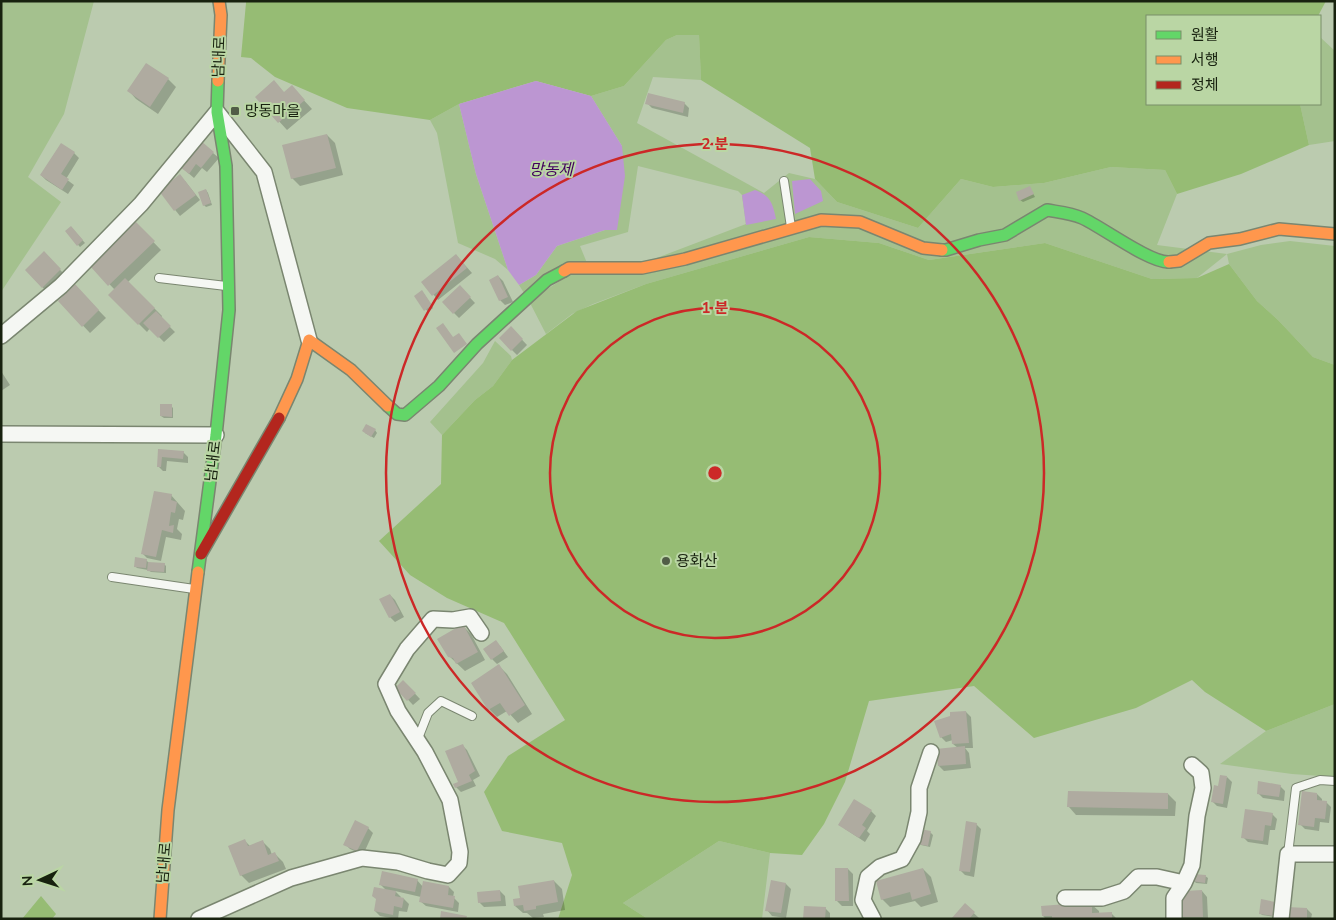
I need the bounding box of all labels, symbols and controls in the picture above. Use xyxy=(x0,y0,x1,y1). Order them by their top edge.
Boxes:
legend xyxy=(1146,15,1321,105)
text: 원활 xyxy=(1191,25,1219,45)
street label: 남내로 xyxy=(208,36,230,78)
text: 서행 xyxy=(1191,50,1219,70)
text: 정체 xyxy=(1191,75,1219,95)
place label: 망동마을 xyxy=(245,101,300,121)
marker: 망동마을 xyxy=(229,105,241,117)
text: 2 분 xyxy=(702,134,729,154)
water label: 망동제 xyxy=(529,159,575,181)
text: 1 분 xyxy=(702,298,729,318)
street label: 남내로 xyxy=(201,439,225,483)
centre of rings xyxy=(706,464,724,482)
place label: 용화산 xyxy=(676,551,718,571)
marker: 용화산 xyxy=(660,555,672,567)
street label: 남내로 xyxy=(152,842,176,884)
north arrow xyxy=(15,855,65,905)
text: N xyxy=(18,875,37,887)

